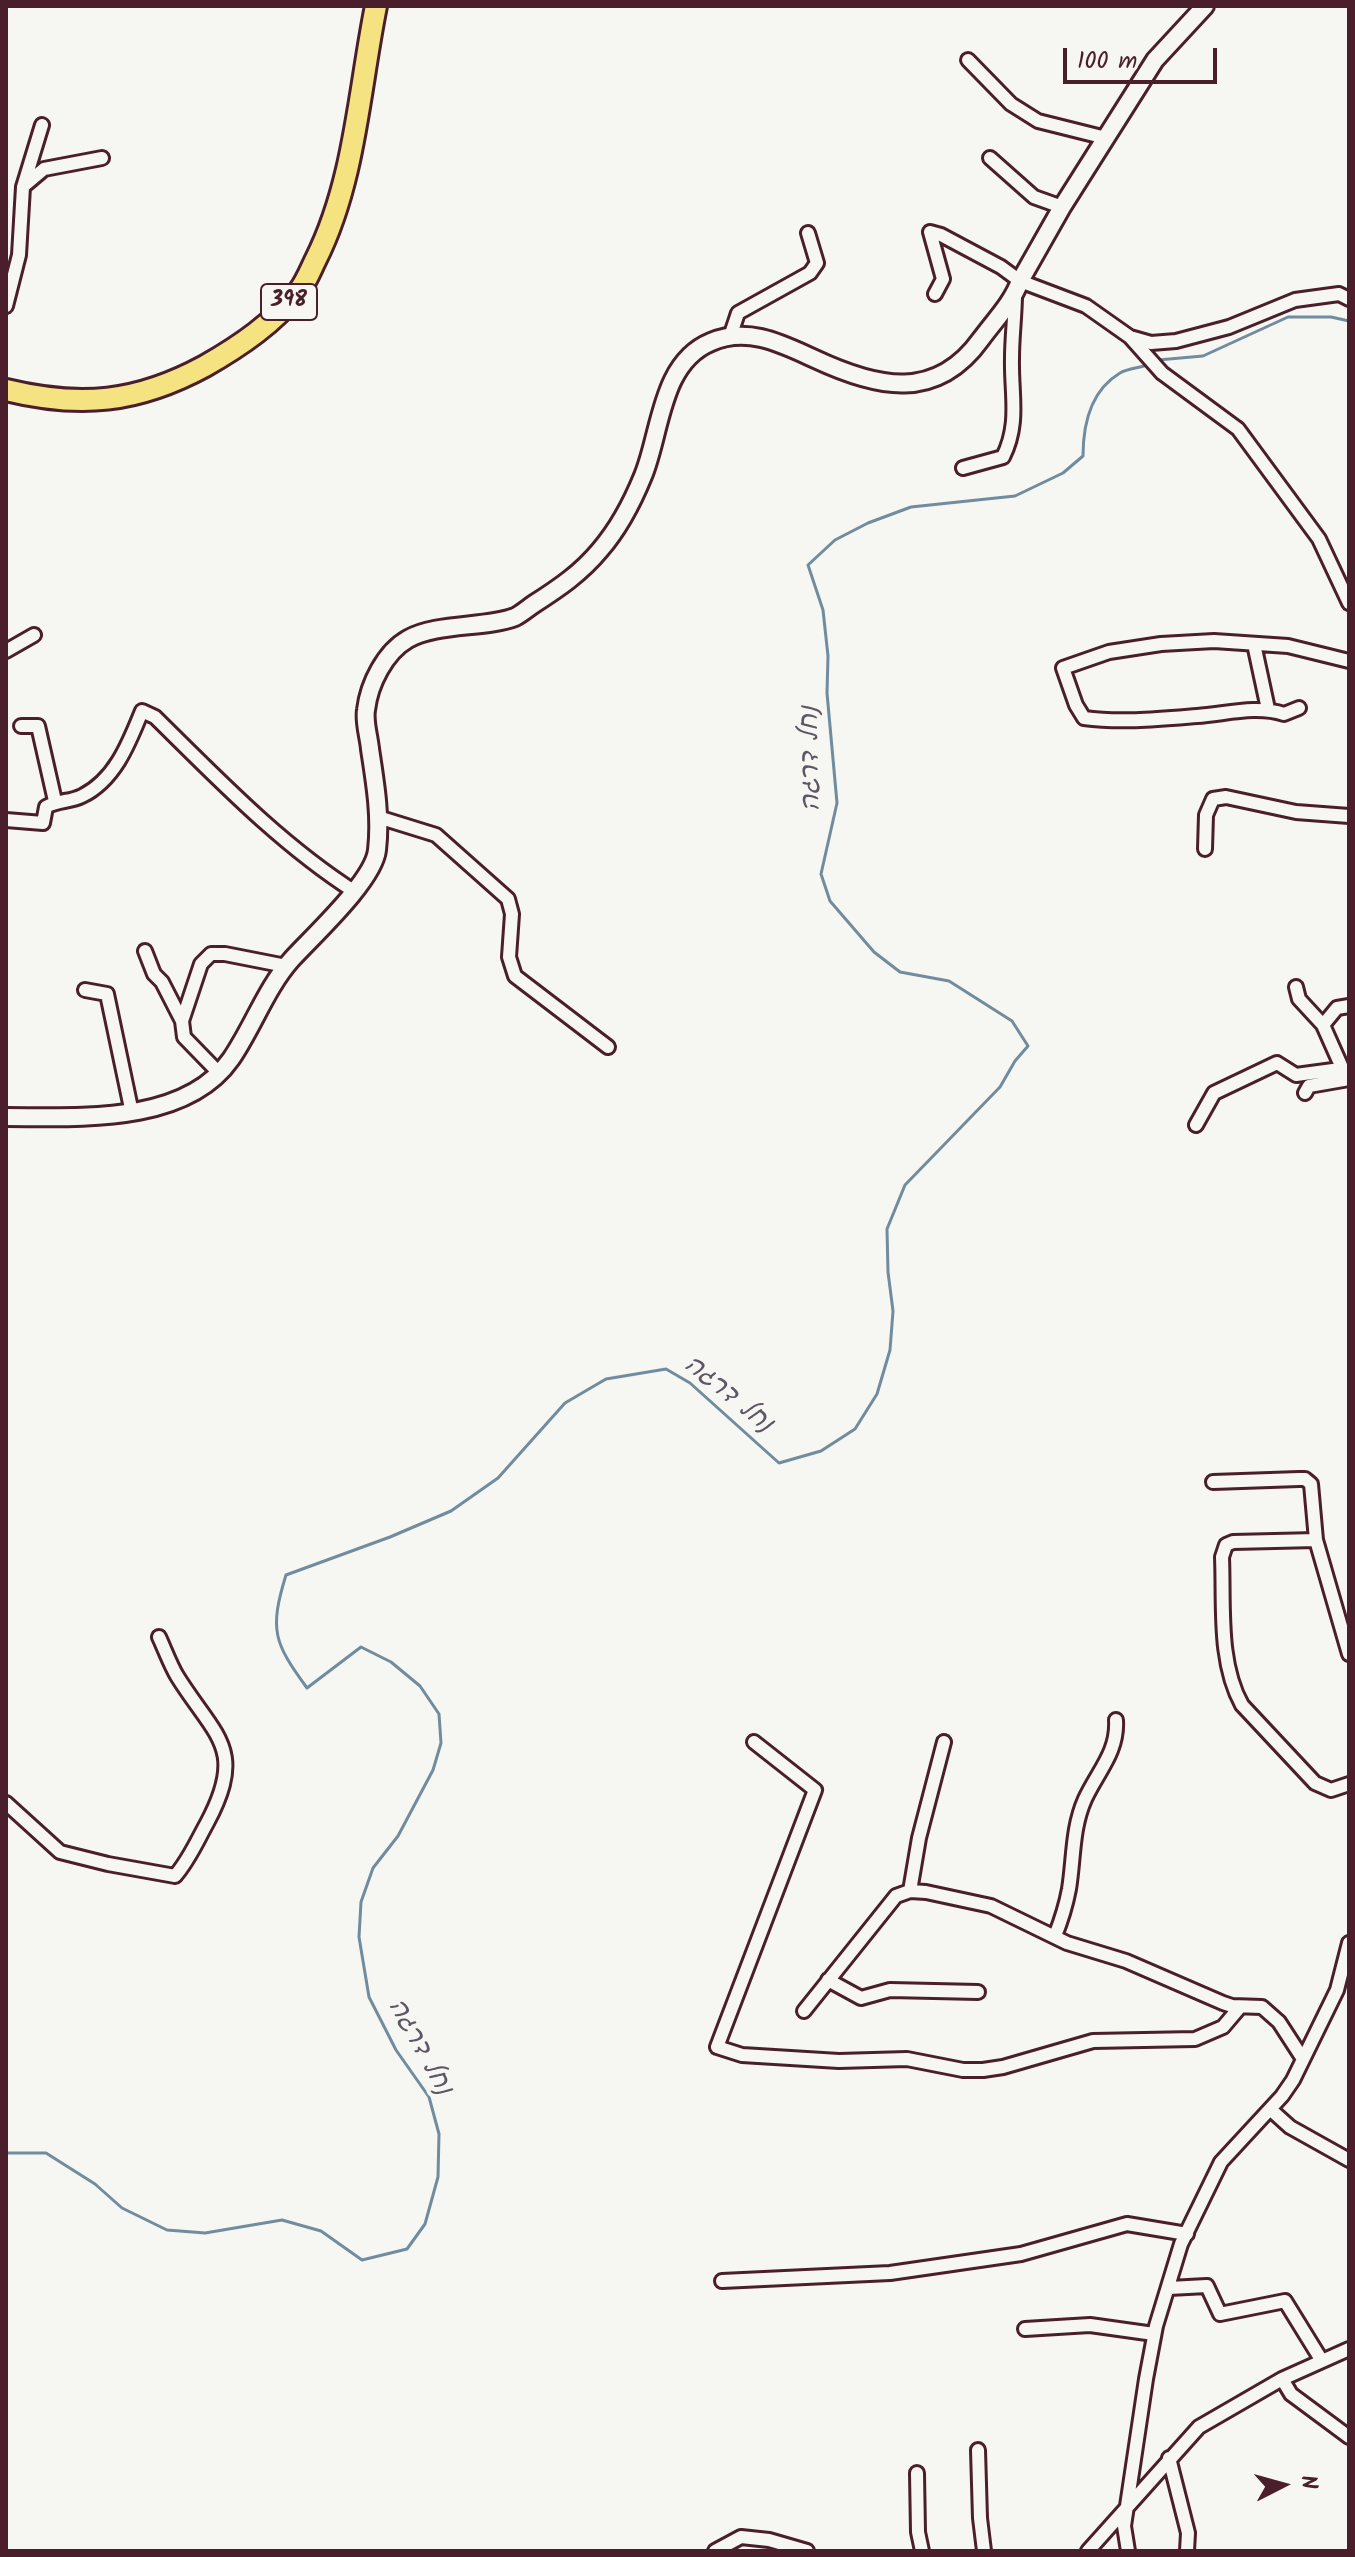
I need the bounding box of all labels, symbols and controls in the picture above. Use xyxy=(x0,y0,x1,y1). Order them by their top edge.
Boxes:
scale bar xyxy=(1067,32,1221,82)
text: 100 m xyxy=(1077,42,1137,81)
road number: 398 xyxy=(261,284,317,320)
water label: נחל דרגה xyxy=(796,706,830,812)
water label: נחל דרגה xyxy=(676,1351,778,1441)
water label: נחל דרגה xyxy=(379,1994,457,2102)
north arrow xyxy=(1243,2445,1323,2525)
text: N xyxy=(1289,2474,1325,2491)

